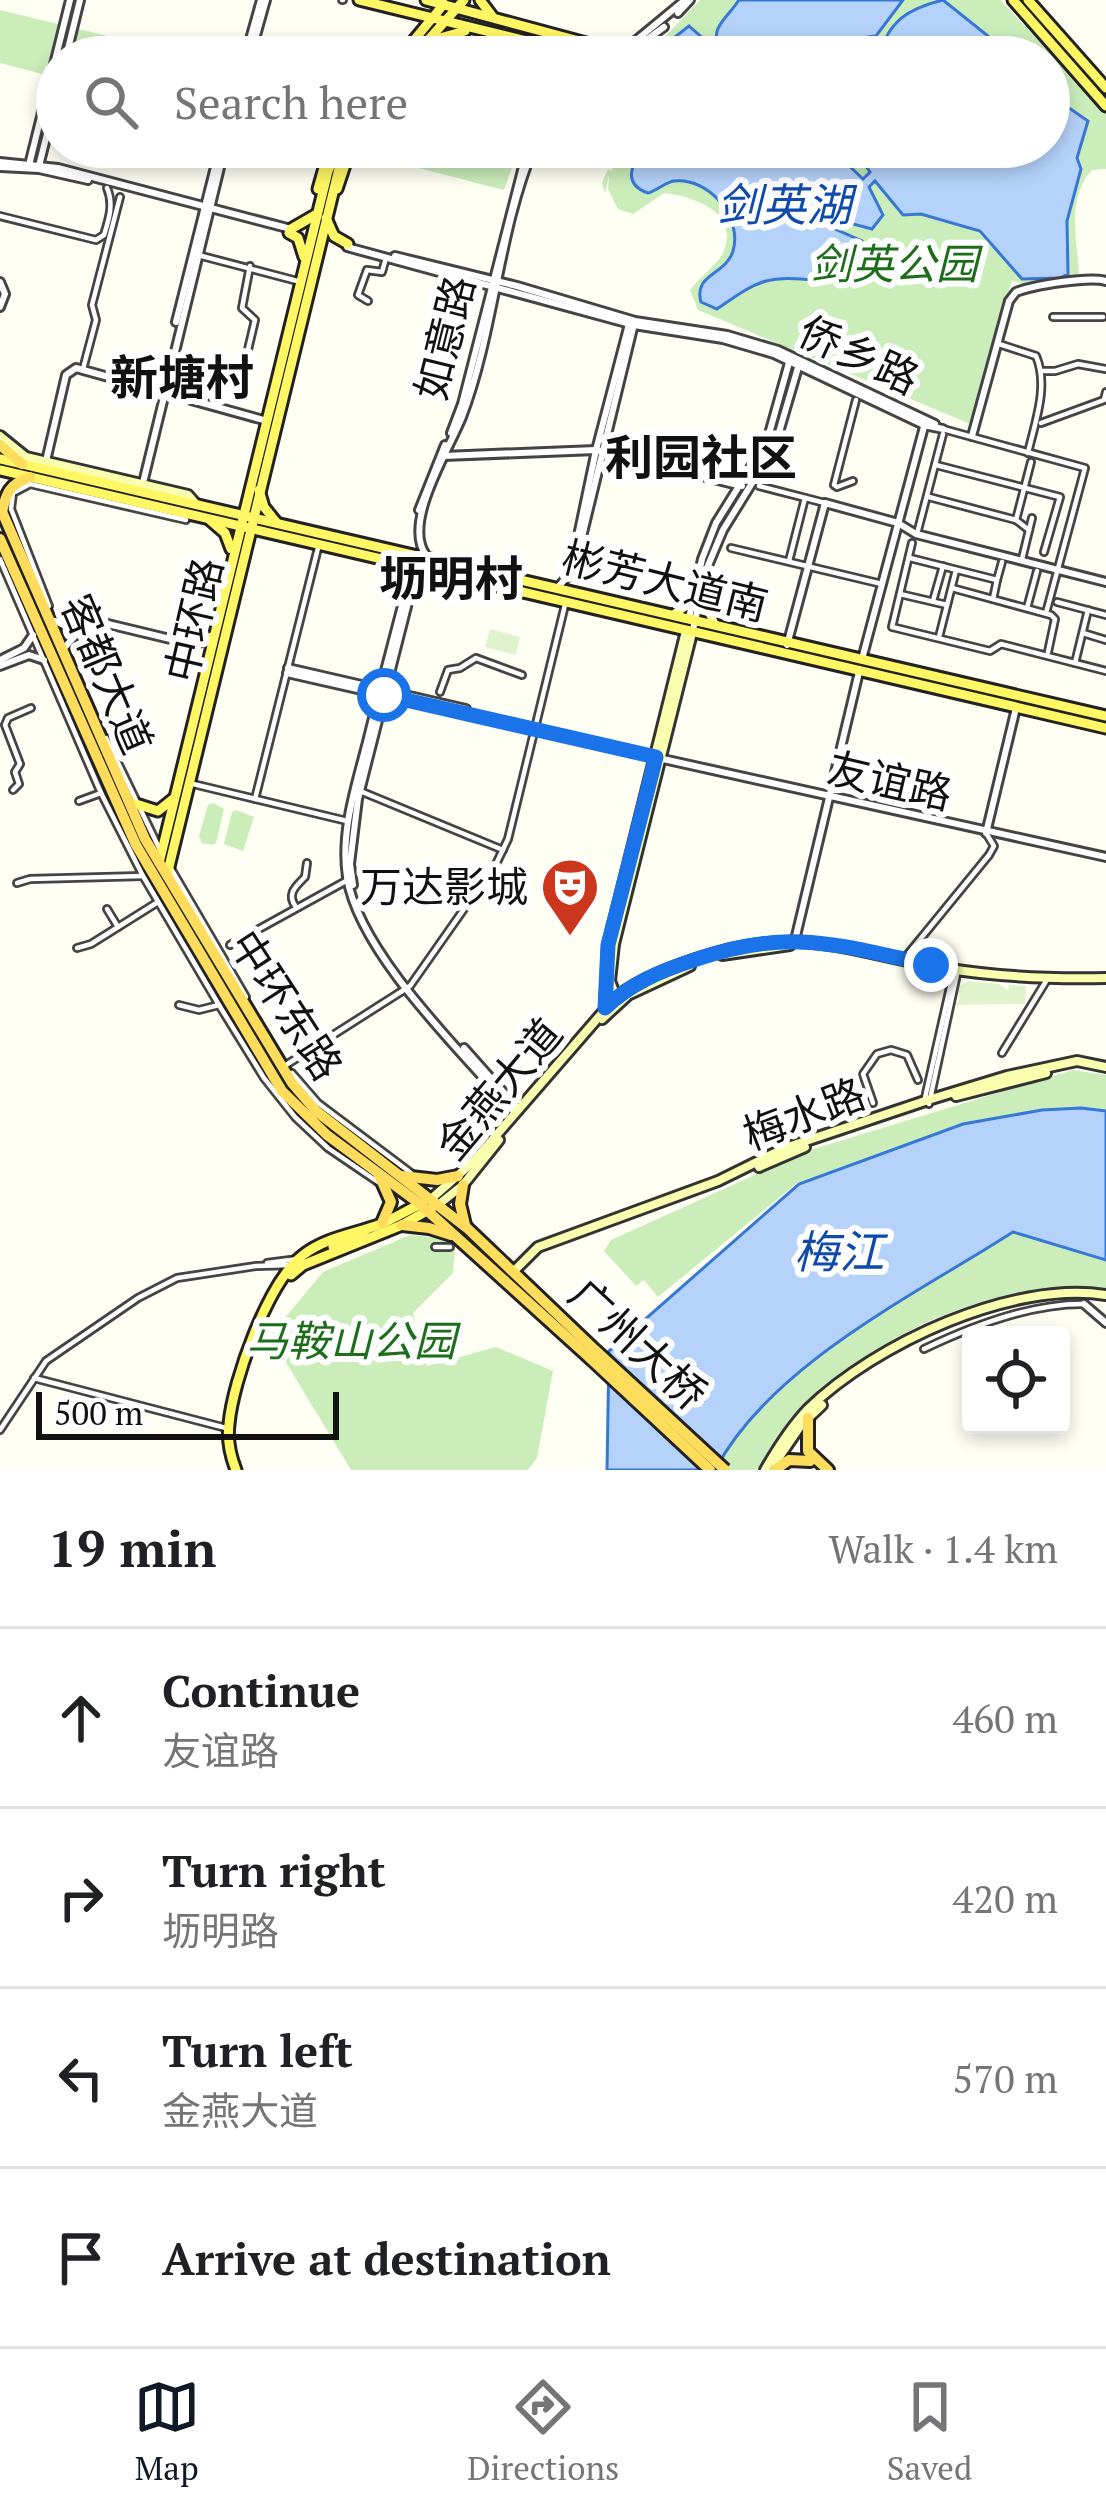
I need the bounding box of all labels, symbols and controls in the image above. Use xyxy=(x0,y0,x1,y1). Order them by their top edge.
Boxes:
search box xyxy=(36,36,1070,168)
icon: search xyxy=(78,69,144,135)
text: Search here xyxy=(174,72,408,132)
water label: 剑英湖 xyxy=(716,174,857,234)
park label: 剑英公园 xyxy=(810,235,983,291)
street label: 如意路 xyxy=(402,270,486,406)
street label: 侨乡路 xyxy=(790,302,928,406)
district label: 新塘村 xyxy=(110,345,254,409)
district label: 利园社区 xyxy=(605,425,797,489)
street label: 彬芳大道南 xyxy=(557,527,774,633)
district label: 坜明村 xyxy=(379,546,523,610)
street label: 中环路 xyxy=(152,552,234,687)
street label: 客都大道 xyxy=(49,585,167,762)
route start xyxy=(357,668,411,722)
street label: 友谊路 xyxy=(823,739,958,821)
theatre icon: 万达影城 xyxy=(539,856,601,938)
place label: 万达影城 xyxy=(360,858,528,914)
street label: 中环东路 xyxy=(218,919,356,1090)
route end xyxy=(904,938,958,992)
street label: 金燕大道 xyxy=(423,1006,574,1171)
street label: 梅水路 xyxy=(735,1064,872,1162)
water label: 梅江 xyxy=(794,1221,889,1281)
street label: 广州大桥 xyxy=(558,1265,719,1421)
park label: 马鞍山公园 xyxy=(246,1312,461,1368)
map controls xyxy=(962,1326,1070,1434)
button: locate xyxy=(962,1326,1070,1434)
scale bar xyxy=(36,1386,339,1439)
text: 500 m xyxy=(54,1391,143,1434)
text: 19 min xyxy=(48,1514,216,1582)
text: Walk · 1.4 km xyxy=(829,1522,1058,1574)
text: Continue xyxy=(162,1660,360,1720)
icon: ahead xyxy=(48,1685,114,1751)
text: 460 m xyxy=(953,1692,1058,1744)
text: 友谊路 xyxy=(162,1724,279,1776)
text: Turn right xyxy=(162,1840,386,1900)
icon: right xyxy=(48,1865,114,1931)
text: 420 m xyxy=(953,1872,1058,1924)
text: 坜明路 xyxy=(162,1904,279,1956)
text: Turn left xyxy=(162,2020,353,2080)
icon: left xyxy=(48,2045,114,2111)
text: 570 m xyxy=(953,2052,1058,2104)
text: 金燕大道 xyxy=(162,2084,318,2136)
icon: arrive xyxy=(48,2225,114,2291)
text: Arrive at destination xyxy=(162,2228,611,2288)
tab: Map xyxy=(134,2374,200,2489)
tab: Directions xyxy=(467,2374,619,2489)
tab: Saved xyxy=(887,2374,972,2489)

